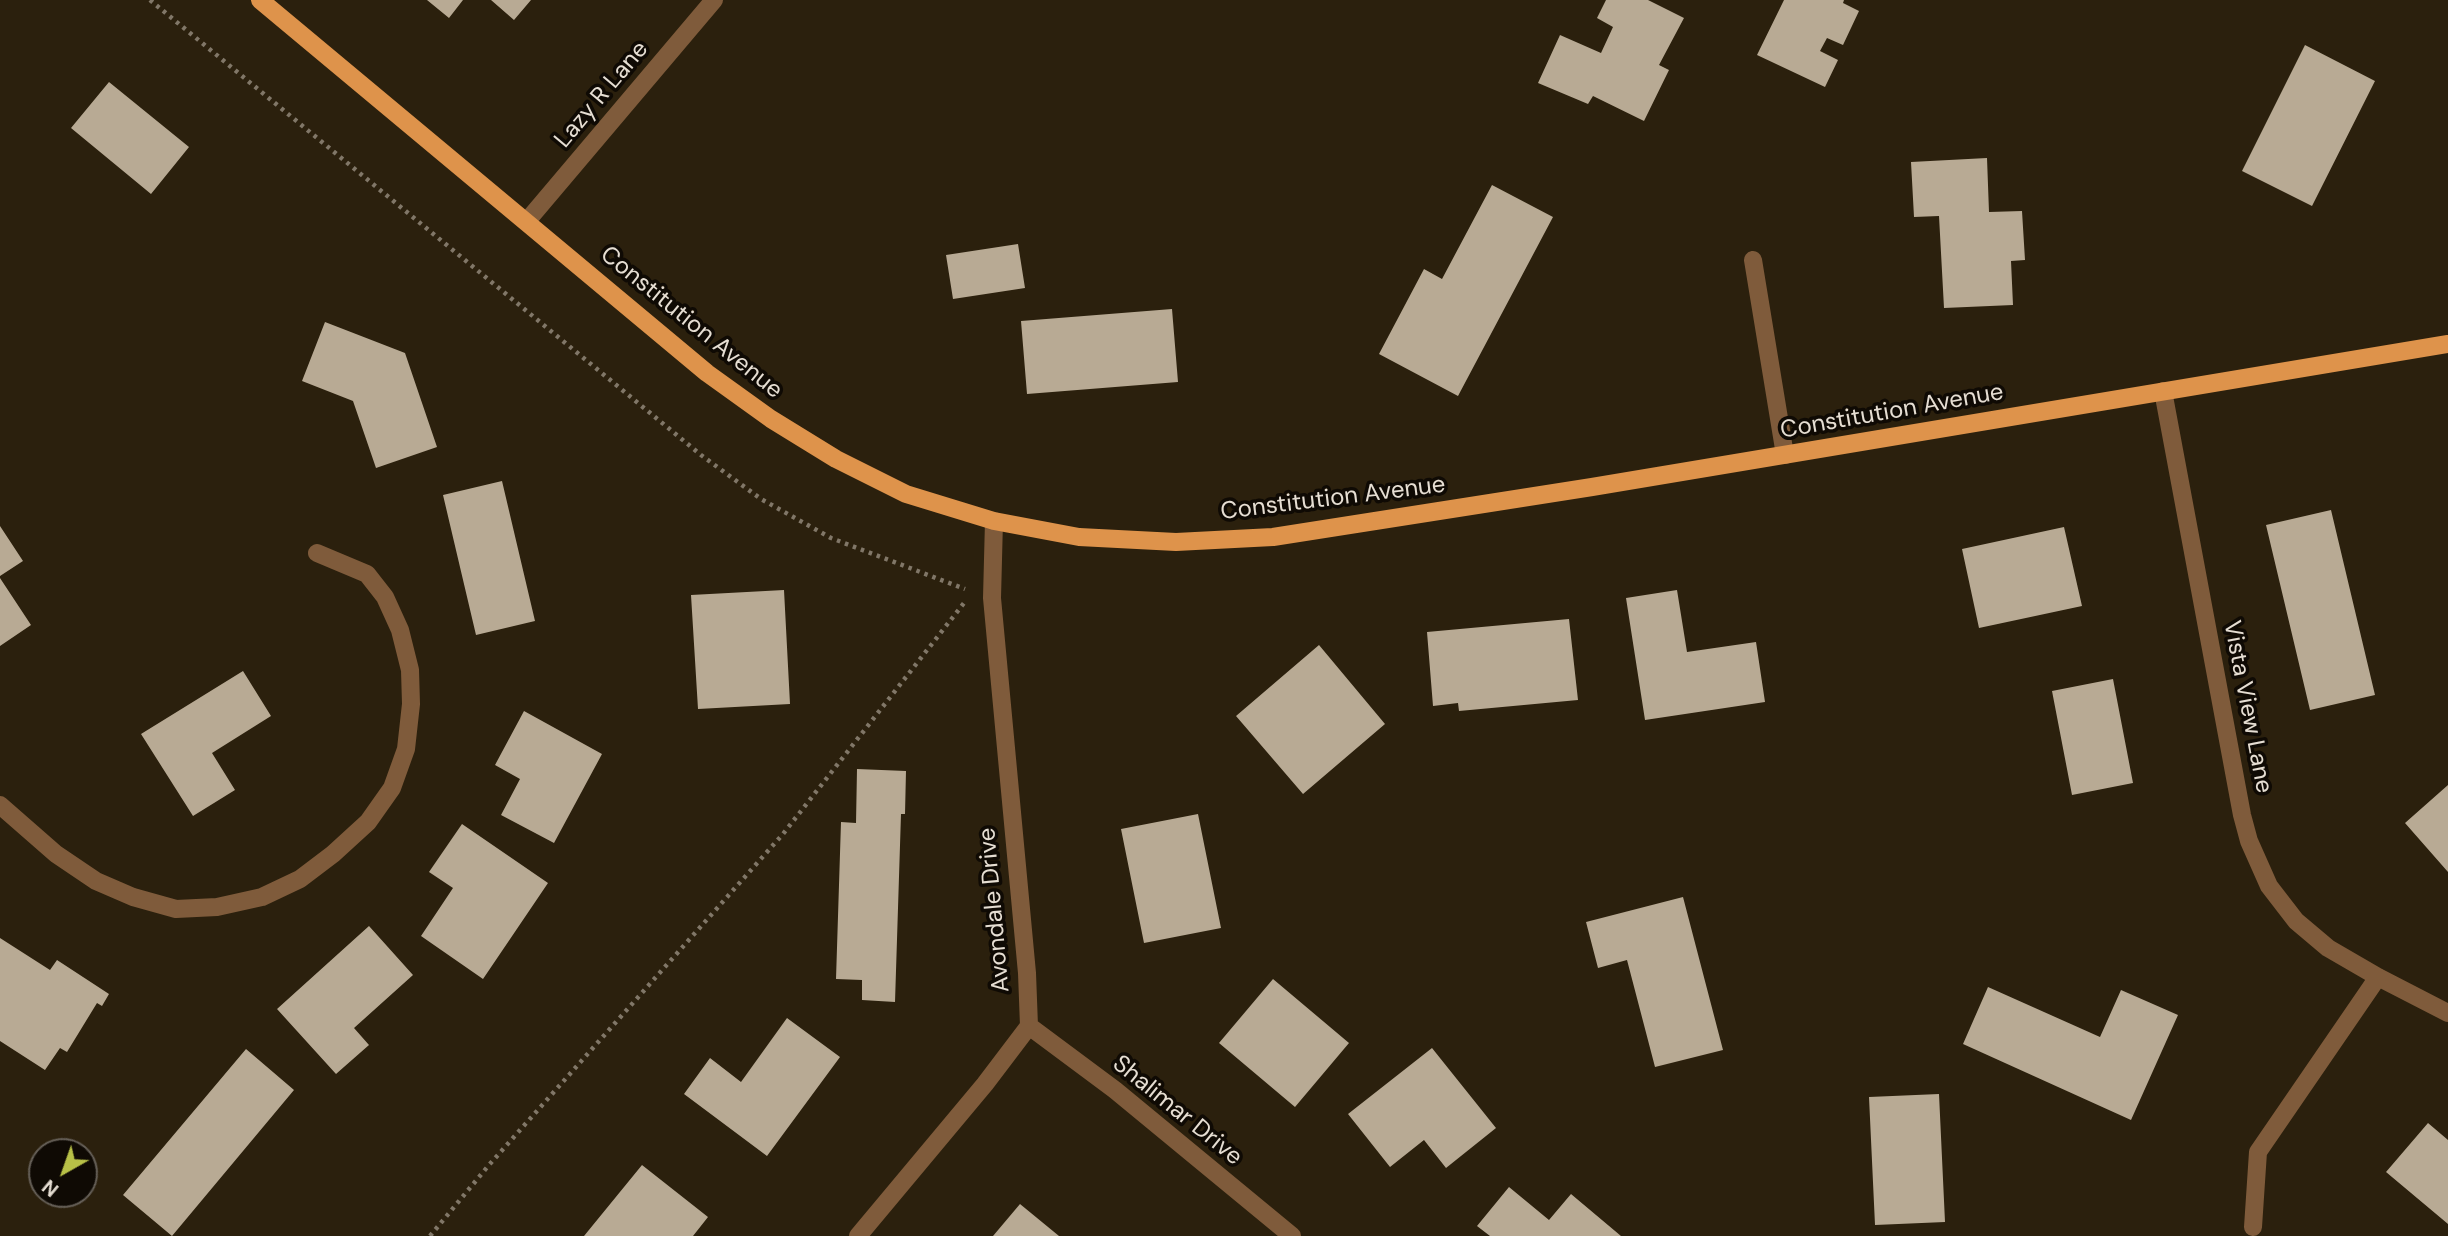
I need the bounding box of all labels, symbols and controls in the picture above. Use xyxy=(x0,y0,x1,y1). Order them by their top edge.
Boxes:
street label: Lazy R Lane xyxy=(549,36,655,154)
street label: Constitution Avenue xyxy=(594,241,788,405)
street label: Constitution Avenue xyxy=(1778,378,2006,446)
street label: Constitution Avenue xyxy=(1219,471,1447,527)
street label: Vista View Lane xyxy=(2216,618,2278,796)
street label: Avondale Drive xyxy=(973,827,1017,993)
street label: Shalimar Drive xyxy=(1106,1050,1248,1172)
north arrow xyxy=(28,1138,98,1208)
text: N xyxy=(37,1174,64,1202)

